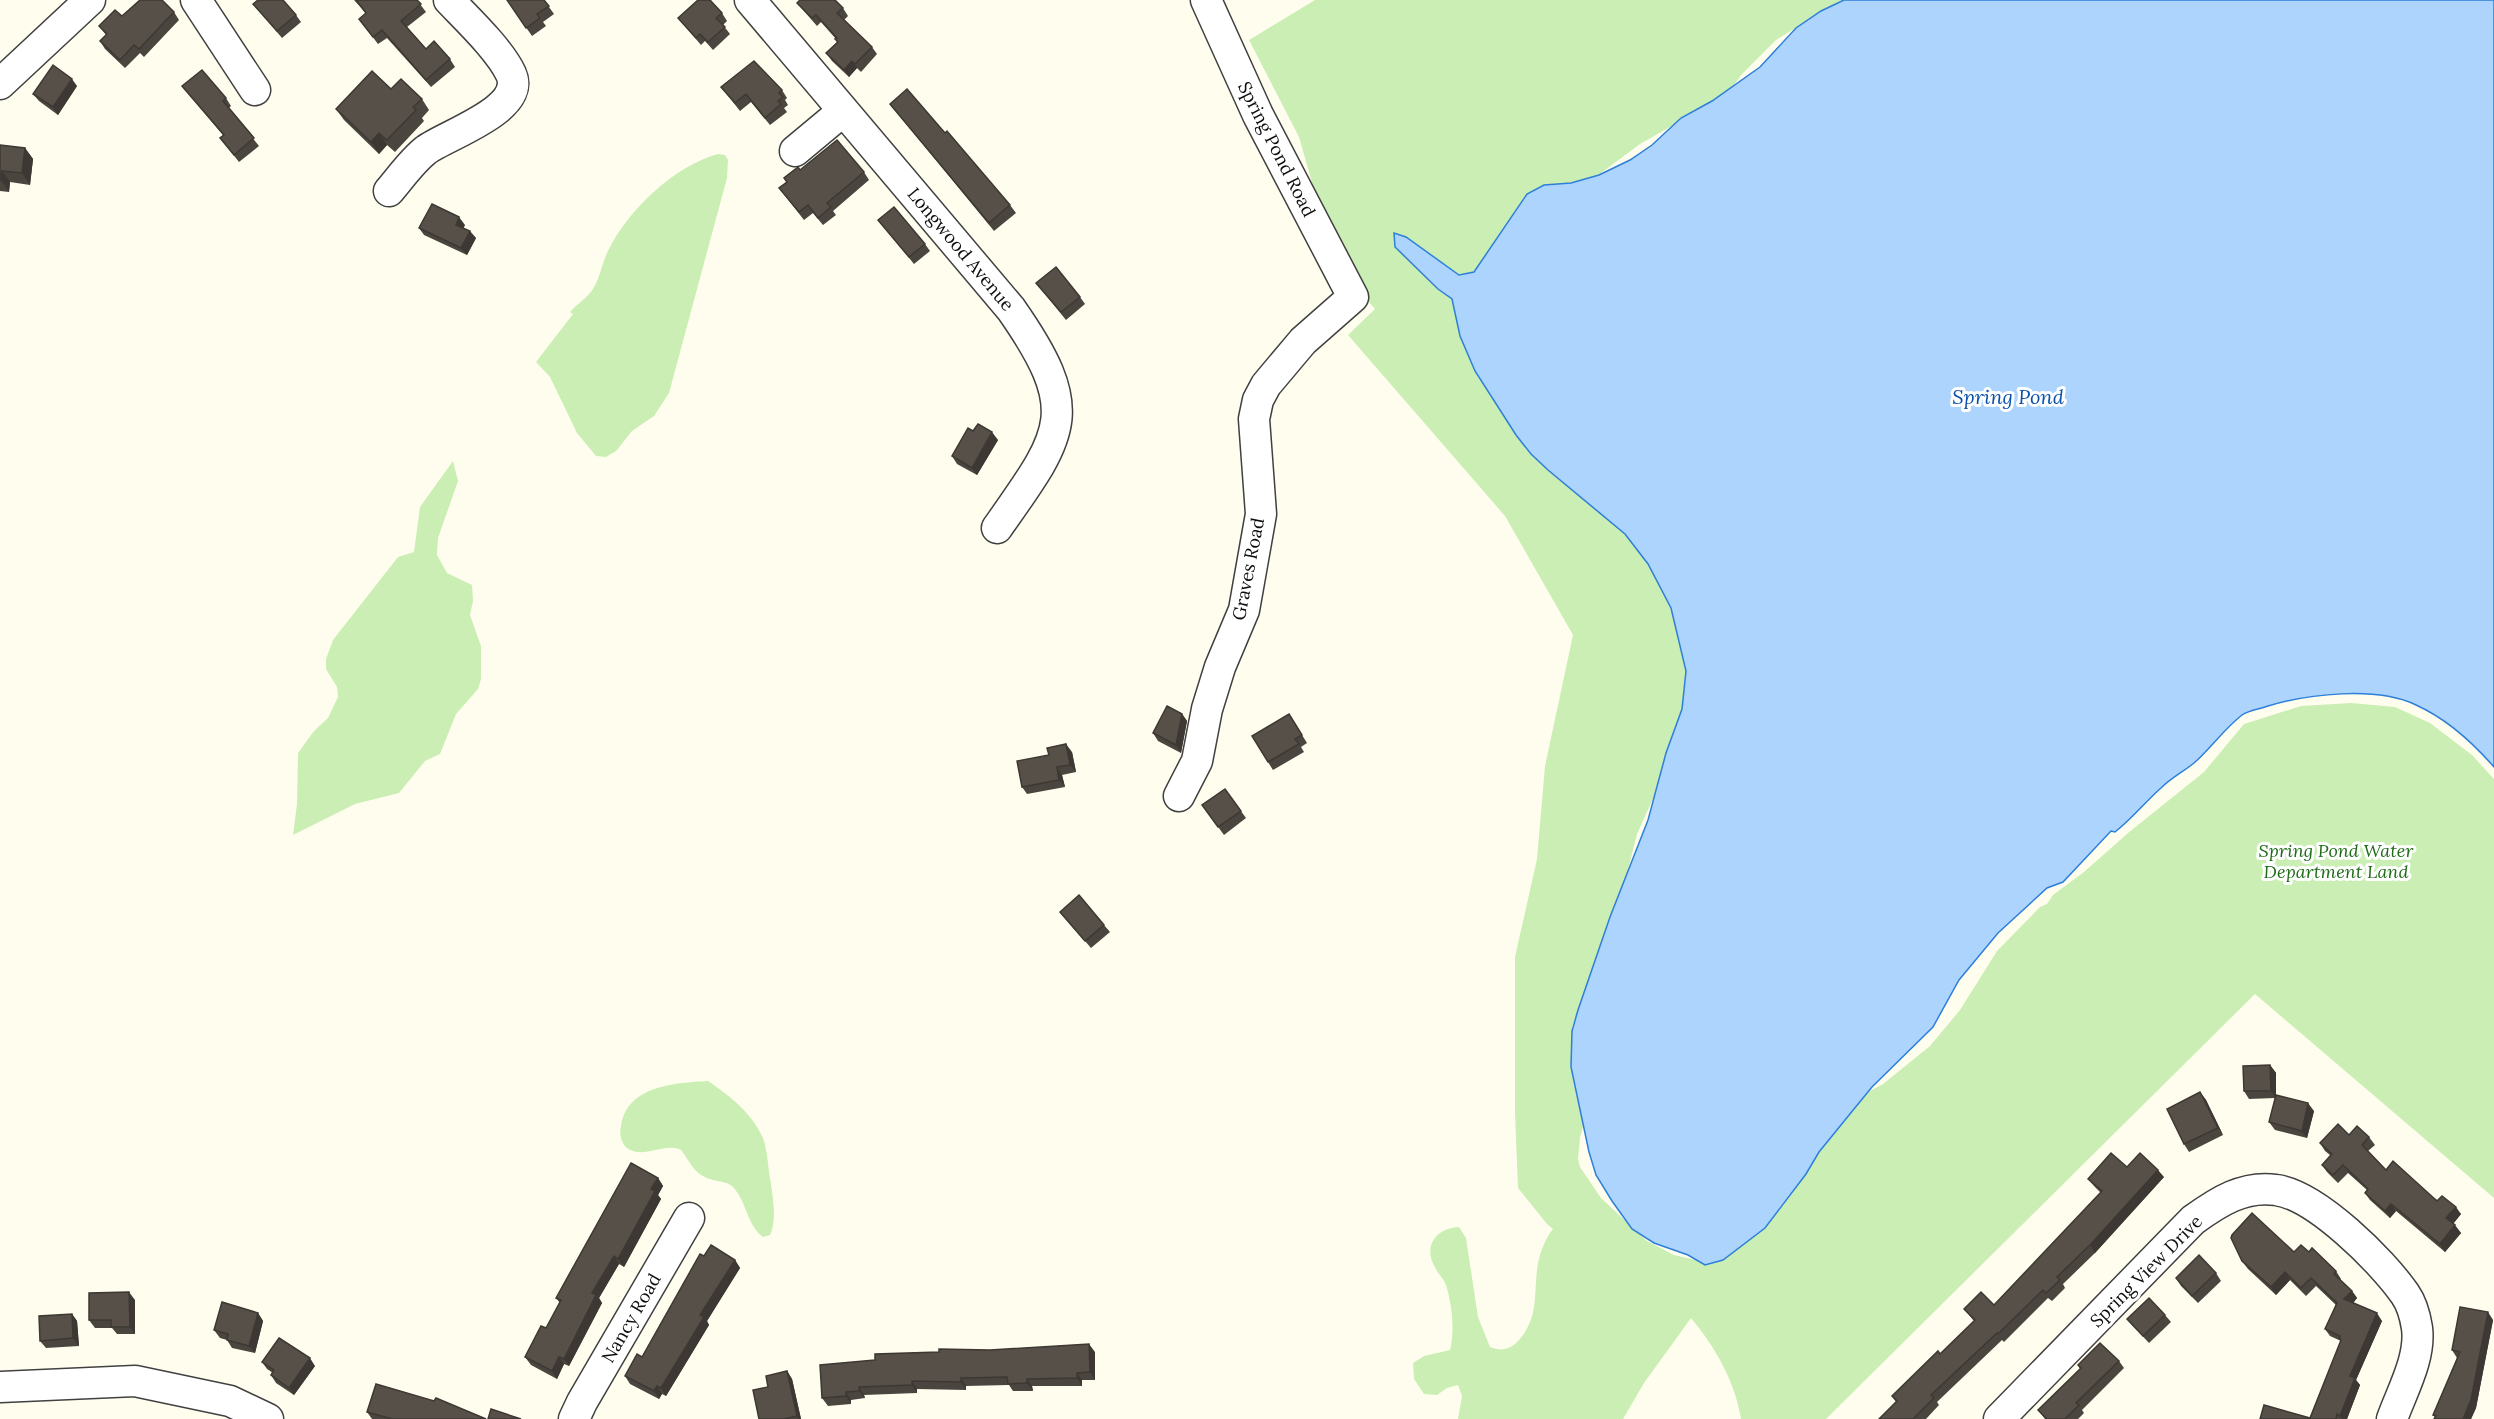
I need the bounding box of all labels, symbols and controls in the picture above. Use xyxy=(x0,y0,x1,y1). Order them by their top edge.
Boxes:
street label: Spring Pond Road xyxy=(1233,78,1321,221)
street label: Longwood Avenue xyxy=(903,183,1019,315)
water label: Spring Pond xyxy=(1952,384,2065,409)
street label: Graves Road xyxy=(1227,516,1269,622)
park label: Spring Pond Water Department Land xyxy=(2258,839,2414,883)
street label: Spring View Drive xyxy=(2085,1210,2207,1332)
street label: Nancy Road xyxy=(596,1269,666,1367)

